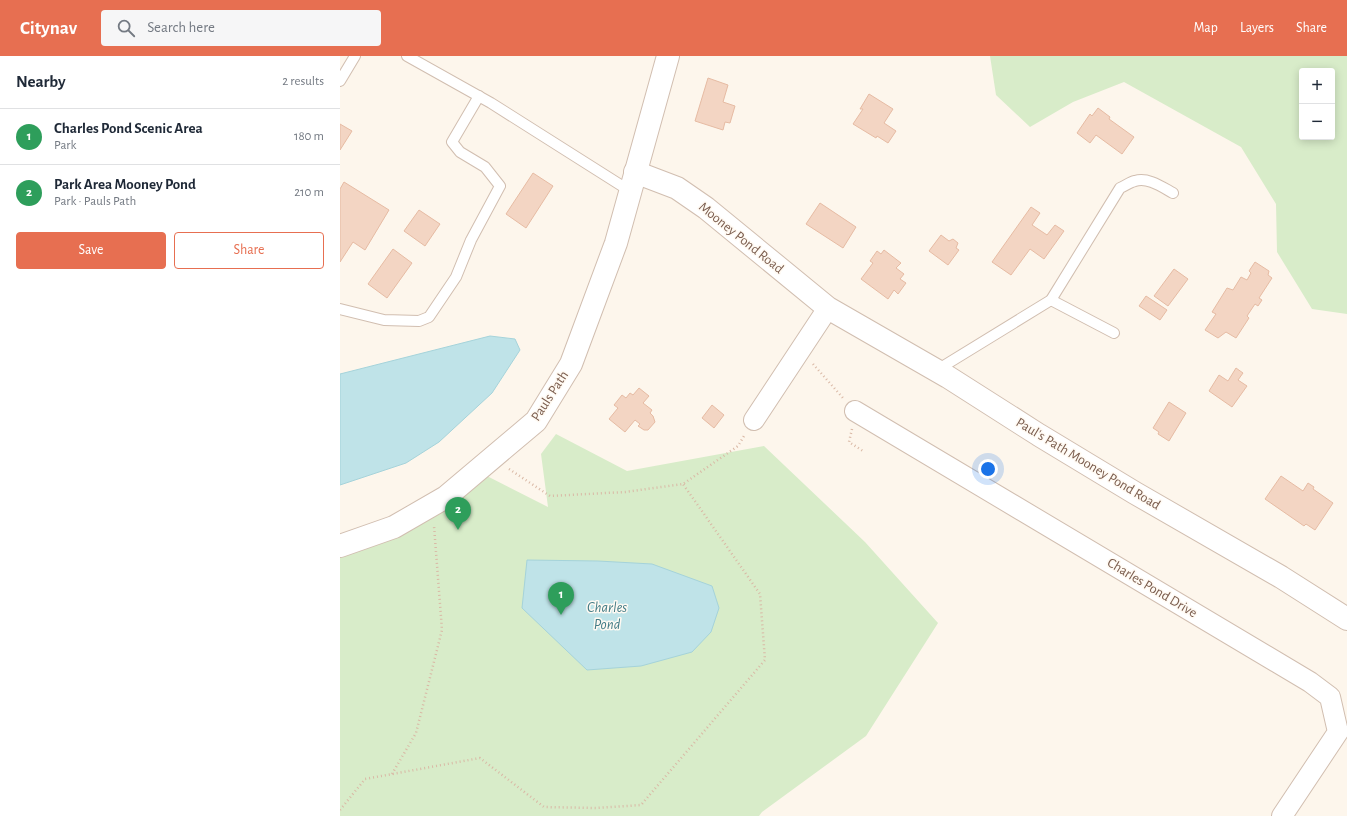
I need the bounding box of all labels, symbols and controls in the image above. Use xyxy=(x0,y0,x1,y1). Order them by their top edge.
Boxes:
search box xyxy=(101,10,381,46)
icon: search xyxy=(115,17,137,39)
text: Citynav xyxy=(20,19,77,38)
text: Search here xyxy=(147,20,215,35)
text: Map xyxy=(1193,21,1218,35)
text: Layers xyxy=(1240,21,1274,35)
text: Share xyxy=(1296,21,1327,35)
map controls xyxy=(1299,68,1335,140)
button: + xyxy=(1299,68,1335,104)
text: Nearby xyxy=(16,73,66,90)
text: 2 results xyxy=(282,75,324,88)
button: − xyxy=(1299,104,1335,140)
text: Charles Pond Scenic Area xyxy=(54,121,203,136)
text: 1 xyxy=(27,130,31,143)
text: 180 m xyxy=(294,130,324,143)
text: Park xyxy=(54,139,76,152)
text: Park Area Mooney Pond xyxy=(54,177,196,192)
text: 2 xyxy=(26,186,32,199)
text: 210 m xyxy=(294,186,324,199)
text: Park · Pauls Path xyxy=(54,195,136,208)
street label: Mooney Pond Road xyxy=(696,200,786,276)
button: Save xyxy=(16,232,166,269)
button: Share xyxy=(174,232,324,269)
street label: Pauls Path xyxy=(529,368,571,424)
street label: Paul's Path Mooney Pond Road xyxy=(1013,415,1163,513)
your location xyxy=(978,459,998,479)
pin: 2 xyxy=(445,497,471,530)
street label: Charles Pond Drive xyxy=(1105,556,1199,620)
pin: 1 xyxy=(548,582,574,615)
water label: Charles Pond xyxy=(587,600,627,632)

